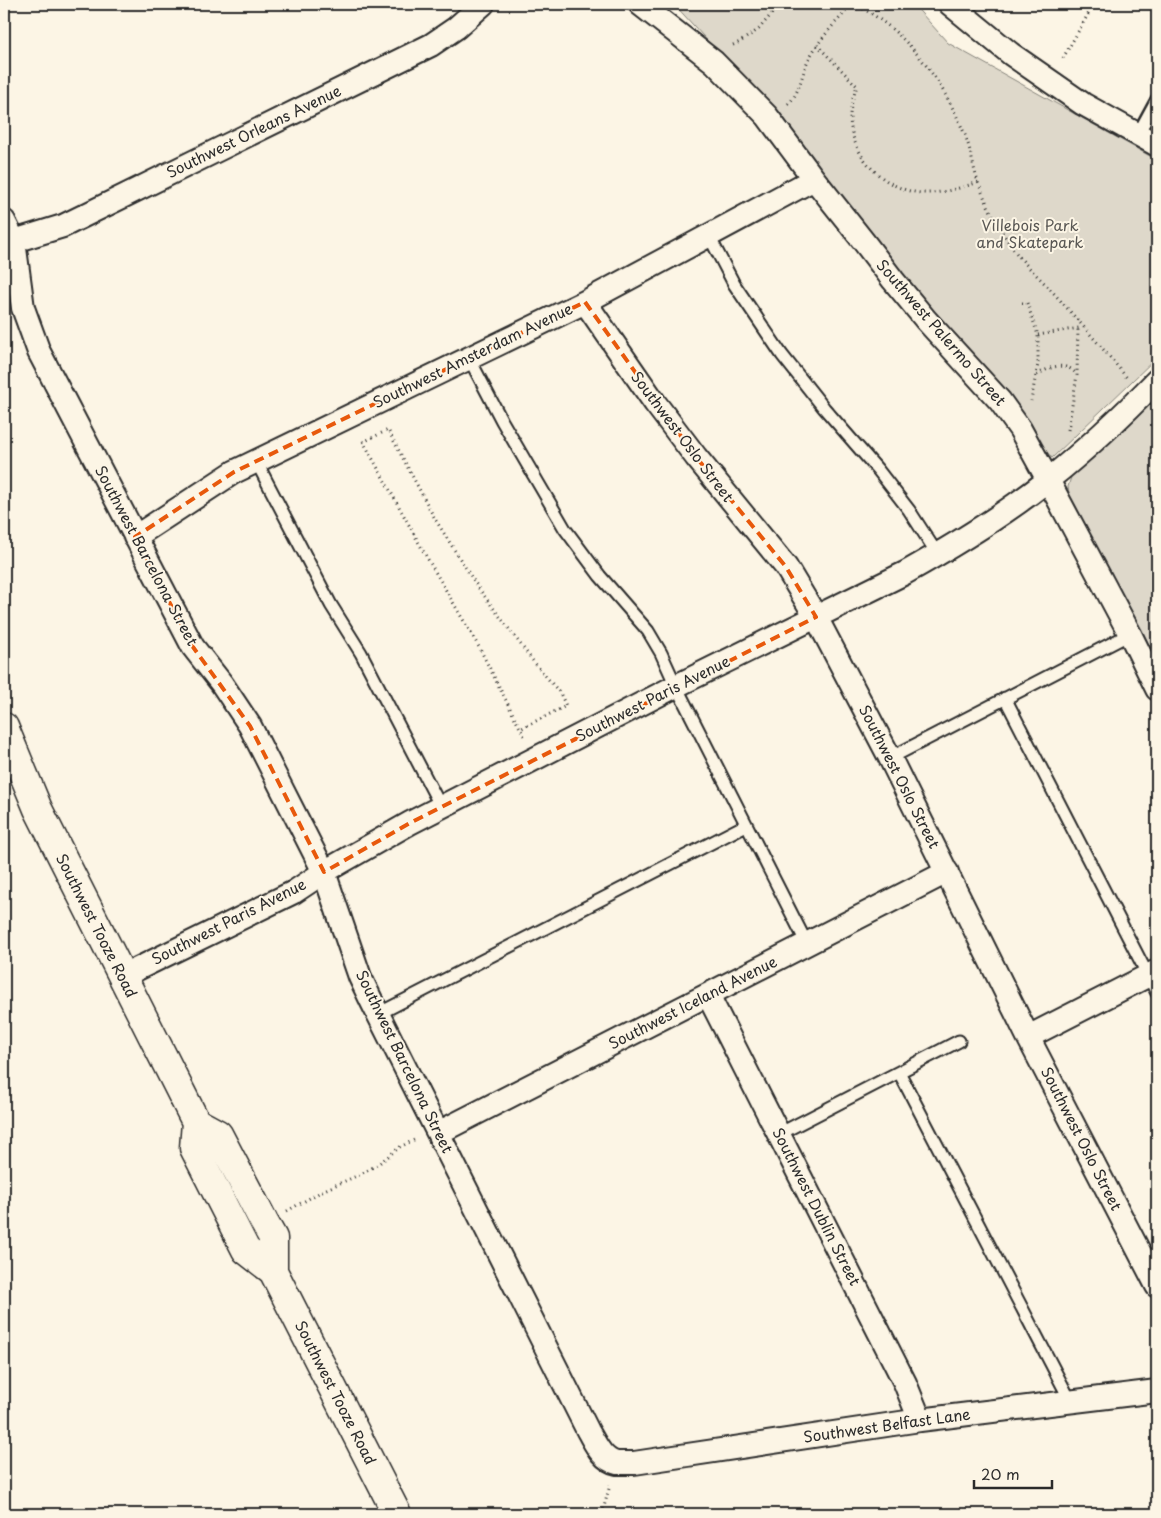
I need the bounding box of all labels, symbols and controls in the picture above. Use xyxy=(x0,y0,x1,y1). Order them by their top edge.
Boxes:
street label: Southwest Orleans Avenue xyxy=(162,78,345,183)
park label: Villebois Park and Skatepark xyxy=(977,213,1083,253)
street label: Southwest Palermo Street xyxy=(872,254,1012,410)
street label: Southwest Amsterdam Avenue xyxy=(369,296,576,413)
street label: Southwest Oslo Street xyxy=(626,366,740,506)
street label: Southwest Barcelona Street xyxy=(90,461,205,649)
street label: Southwest Paris Avenue xyxy=(571,649,734,747)
street label: Southwest Oslo Street xyxy=(854,701,947,852)
street label: Southwest Tooze Road xyxy=(51,849,144,1001)
street label: Southwest Paris Avenue xyxy=(147,872,310,970)
street label: Southwest Iceland Avenue xyxy=(604,949,780,1054)
street label: Southwest Barcelona Street xyxy=(351,966,460,1157)
street label: Southwest Oslo Street xyxy=(1036,1063,1129,1214)
street label: Southwest Dublin Street xyxy=(767,1123,867,1289)
street label: Southwest Tooze Road xyxy=(290,1316,383,1468)
street label: Southwest Belfast Lane xyxy=(802,1401,972,1448)
scale bar xyxy=(974,1458,1051,1490)
text: 20 m xyxy=(981,1462,1020,1485)

